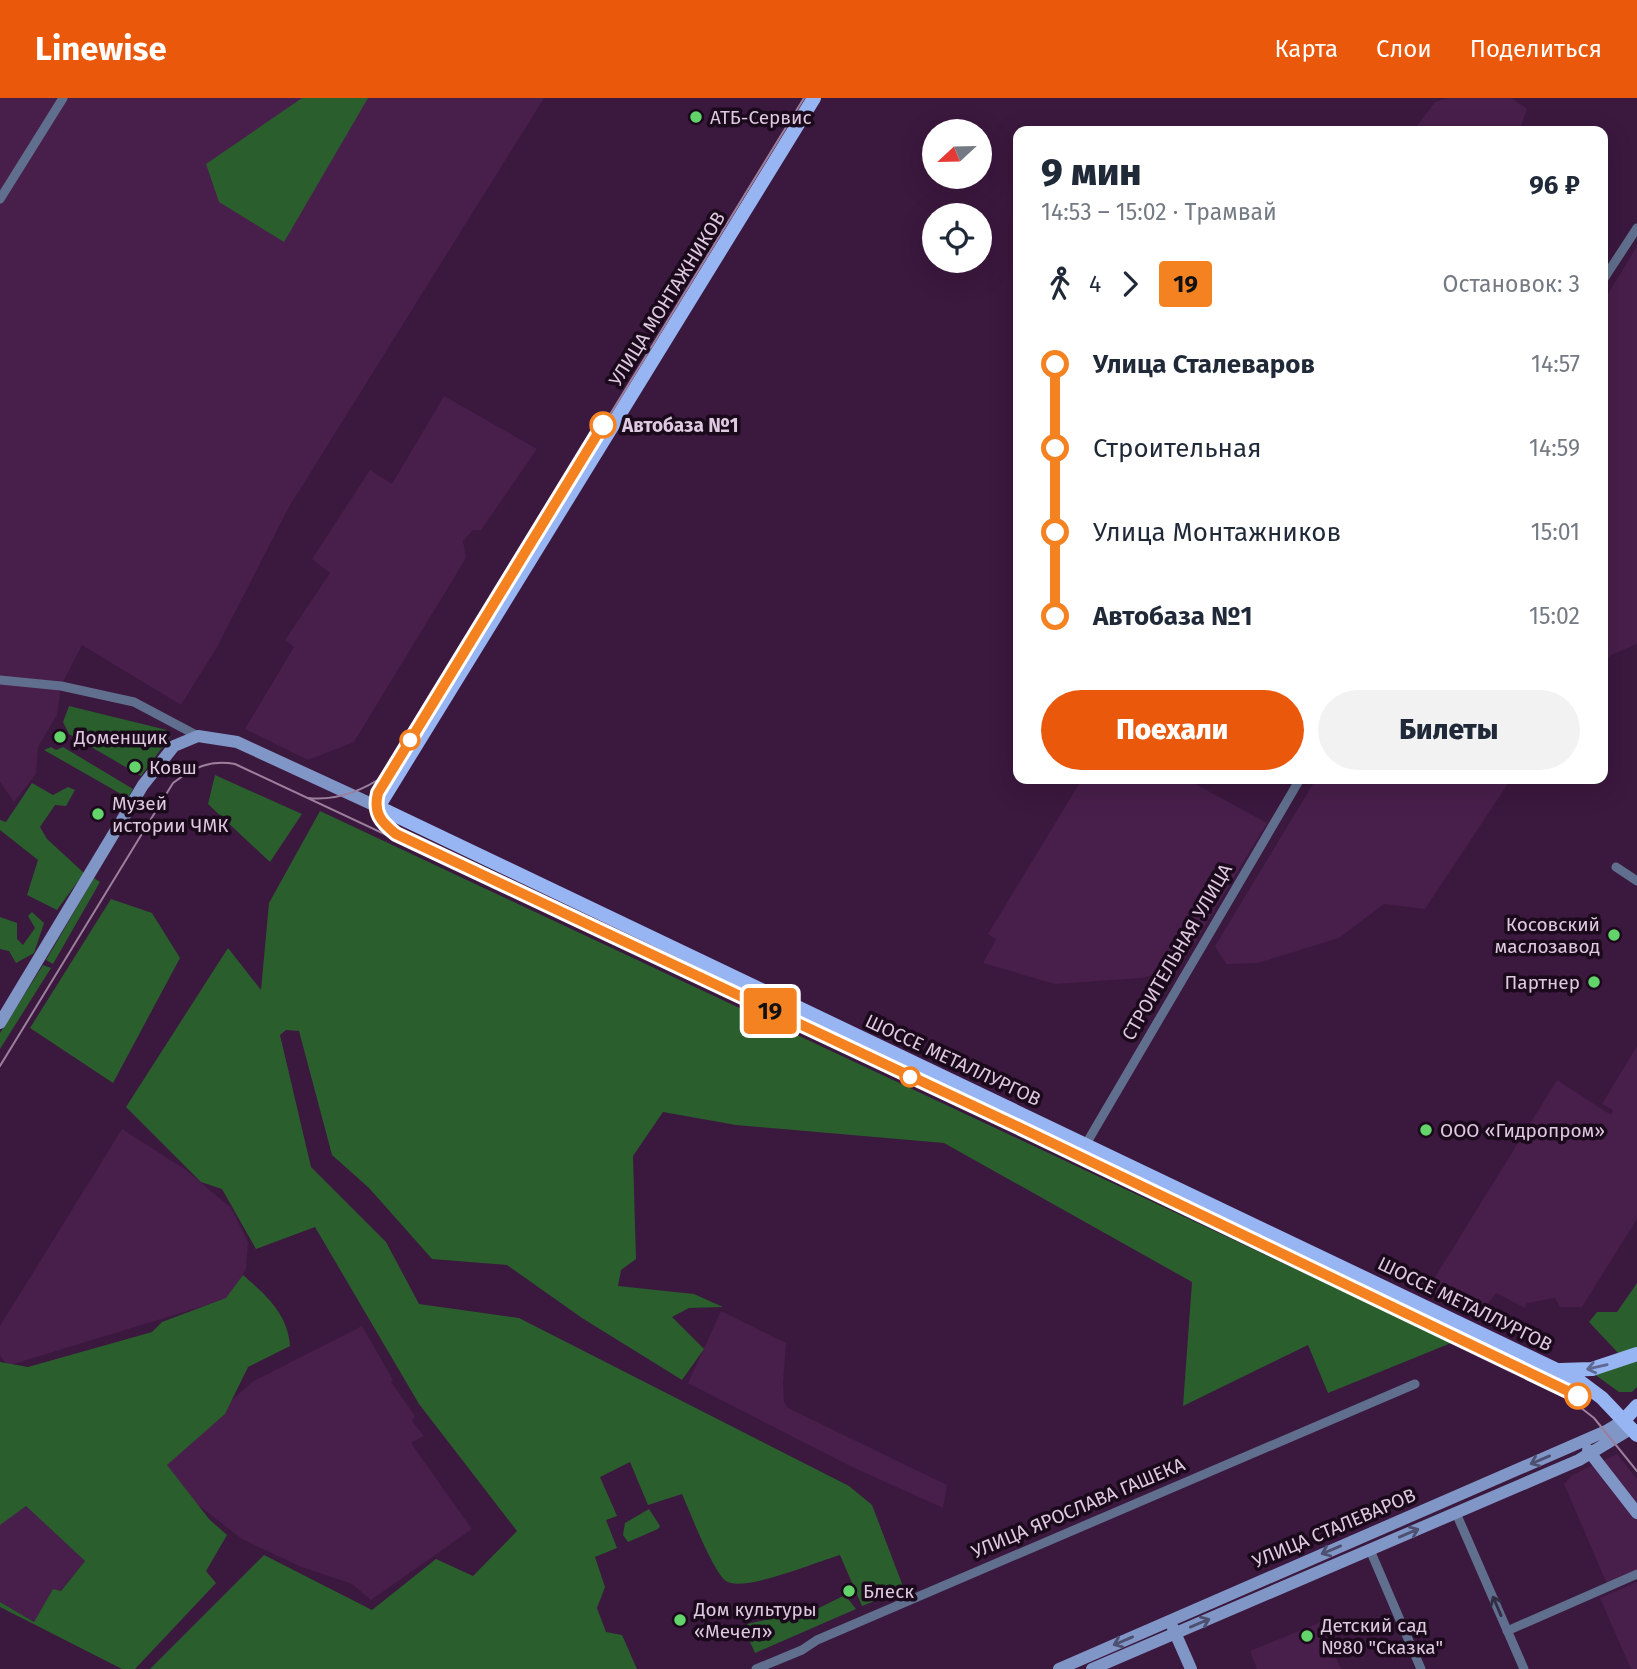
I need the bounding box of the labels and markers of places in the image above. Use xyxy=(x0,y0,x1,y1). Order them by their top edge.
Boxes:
place label: АТБ-Сервис xyxy=(710,106,812,129)
marker: АТБ-Сервис xyxy=(688,109,704,125)
marker: Автобаза №1 xyxy=(590,412,616,438)
place label: Автобаза №1 xyxy=(621,414,739,437)
place label: Доменщик xyxy=(73,726,168,749)
marker: Доменщик xyxy=(52,729,68,745)
unlabelled marker xyxy=(400,730,420,750)
place label: Ковш xyxy=(149,756,197,779)
marker: Ковш xyxy=(127,759,143,775)
place label: Музей истории ЧМК xyxy=(112,792,228,837)
marker: Музей истории ЧМК xyxy=(90,806,106,822)
place label: Косовский маслозавод xyxy=(1494,913,1600,958)
marker: Косовский маслозавод xyxy=(1606,927,1622,943)
place label: Партнер xyxy=(1505,971,1580,994)
marker: Партнер xyxy=(1586,974,1602,990)
unlabelled marker xyxy=(900,1067,920,1087)
place label: ООО «Гидропром» xyxy=(1440,1119,1605,1142)
marker: ООО «Гидропром» xyxy=(1418,1122,1434,1138)
unlabelled marker xyxy=(1565,1383,1591,1409)
place label: Блеск xyxy=(863,1580,914,1603)
marker: Блеск xyxy=(841,1583,857,1599)
place label: Дом культуры «Мечел» xyxy=(693,1598,817,1643)
marker: Дом культуры «Мечел» xyxy=(672,1612,688,1628)
place label: Детский сад №80 "Сказка" xyxy=(1320,1614,1443,1659)
marker: Детский сад №80 "Сказка" xyxy=(1299,1628,1315,1644)

